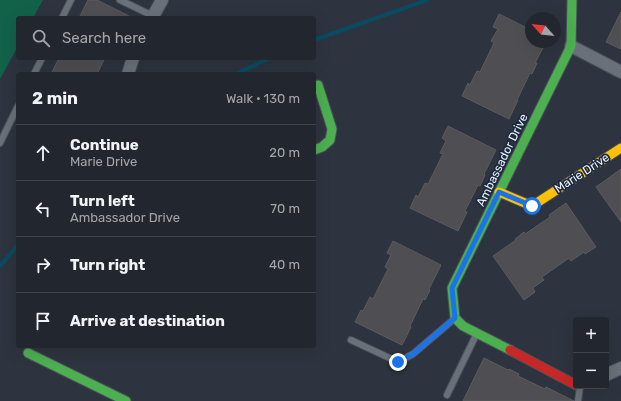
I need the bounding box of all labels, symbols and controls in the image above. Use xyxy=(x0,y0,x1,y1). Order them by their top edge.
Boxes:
north arrow xyxy=(525,12,561,48)
search box xyxy=(16,16,316,60)
icon: search xyxy=(30,27,52,49)
text: Search here xyxy=(62,29,146,47)
text: 2 min xyxy=(32,88,78,108)
text: Walk · 130 m xyxy=(226,91,300,106)
street label: Ambassador Drive xyxy=(473,111,531,209)
text: Continue xyxy=(70,136,139,154)
icon: ahead xyxy=(32,142,54,164)
text: 20 m xyxy=(269,145,300,160)
street label: Marie Drive xyxy=(552,150,612,196)
text: Marie Drive xyxy=(70,154,137,169)
text: Turn left xyxy=(70,192,135,210)
route start xyxy=(523,197,541,215)
icon: left xyxy=(32,198,54,220)
text: 70 m xyxy=(270,201,300,216)
text: Ambassador Drive xyxy=(70,210,180,225)
icon: right xyxy=(32,254,54,276)
text: Turn right xyxy=(70,256,145,274)
text: 40 m xyxy=(269,257,300,272)
icon: arrive xyxy=(32,310,54,332)
text: Arrive at destination xyxy=(70,312,225,330)
map controls xyxy=(573,317,609,389)
button: + xyxy=(573,317,609,353)
route end xyxy=(389,353,407,371)
button: − xyxy=(573,353,609,389)

